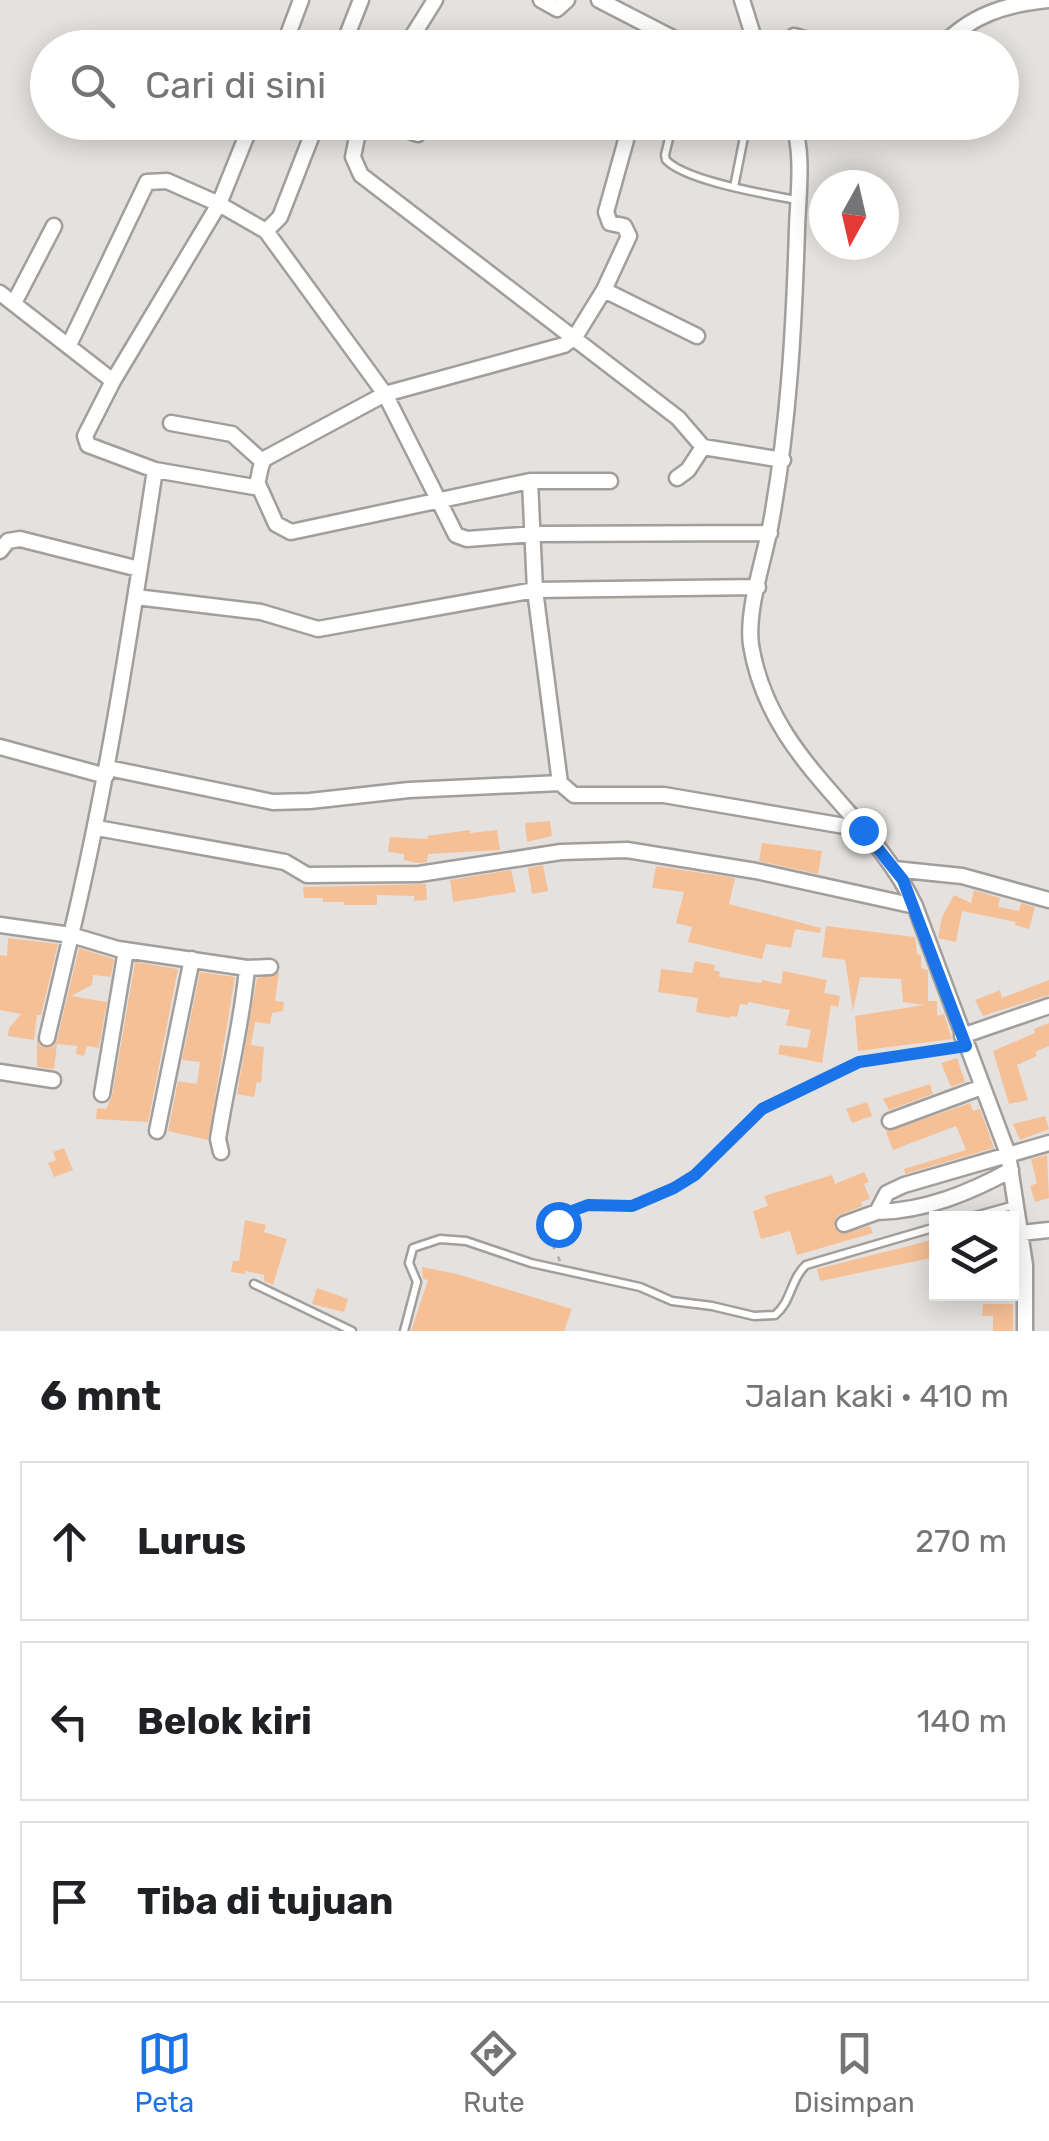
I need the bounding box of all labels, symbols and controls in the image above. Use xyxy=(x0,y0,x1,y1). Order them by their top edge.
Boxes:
search box xyxy=(30,30,1019,140)
icon: search xyxy=(65,58,120,113)
text: Cari di sini xyxy=(145,62,326,108)
north arrow xyxy=(809,170,899,260)
route end xyxy=(841,808,887,854)
route start xyxy=(536,1202,582,1248)
map controls xyxy=(929,1211,1019,1301)
button: layers xyxy=(929,1211,1019,1301)
text: 6 mnt xyxy=(40,1371,161,1421)
text: Jalan kaki · 410 m xyxy=(745,1377,1009,1415)
icon: ahead xyxy=(42,1514,97,1569)
text: Lurus xyxy=(137,1518,246,1564)
text: 270 m xyxy=(915,1522,1007,1560)
icon: left xyxy=(42,1694,97,1749)
text: Belok kiri xyxy=(137,1698,312,1744)
text: 140 m xyxy=(917,1702,1007,1740)
icon: arrive xyxy=(42,1874,97,1929)
text: Tiba di tujuan xyxy=(137,1878,393,1924)
tab: Peta xyxy=(134,2026,194,2119)
tab: Rute xyxy=(463,2026,525,2119)
tab: Disimpan xyxy=(793,2026,915,2119)

